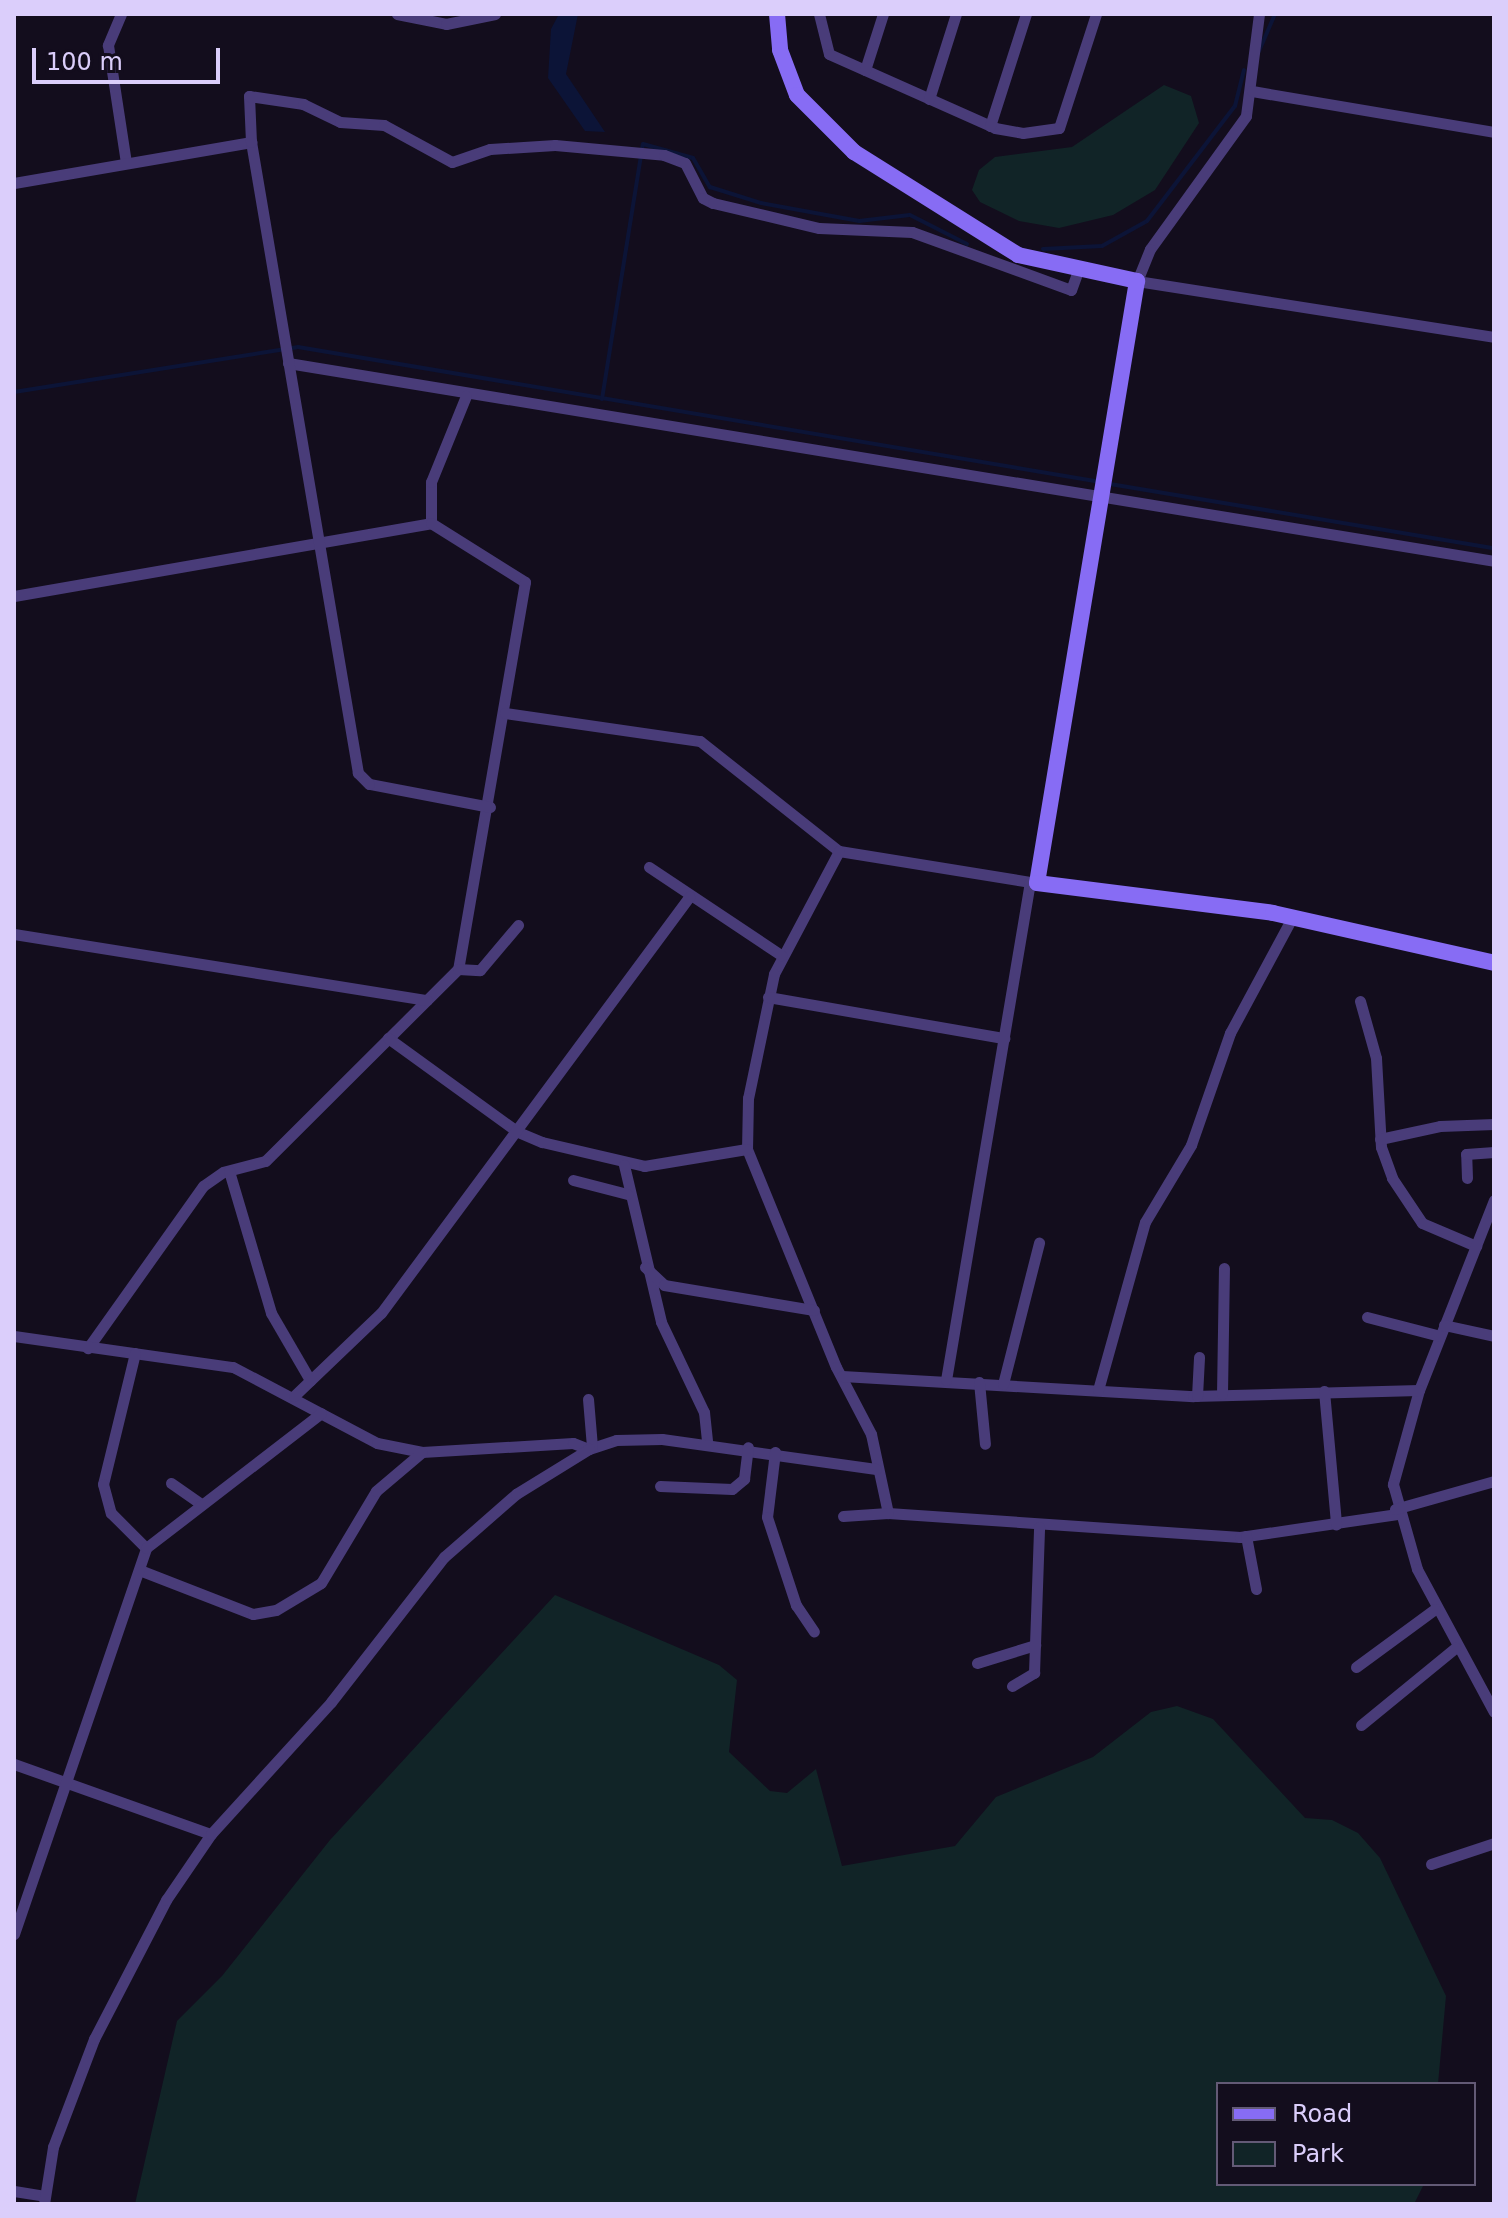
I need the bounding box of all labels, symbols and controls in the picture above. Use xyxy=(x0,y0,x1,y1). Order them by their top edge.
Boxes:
scale bar xyxy=(36,32,224,82)
text: 100 m xyxy=(46,48,123,76)
legend xyxy=(1216,2082,1476,2186)
text: Road xyxy=(1292,2100,1352,2128)
text: Park xyxy=(1292,2140,1344,2168)

